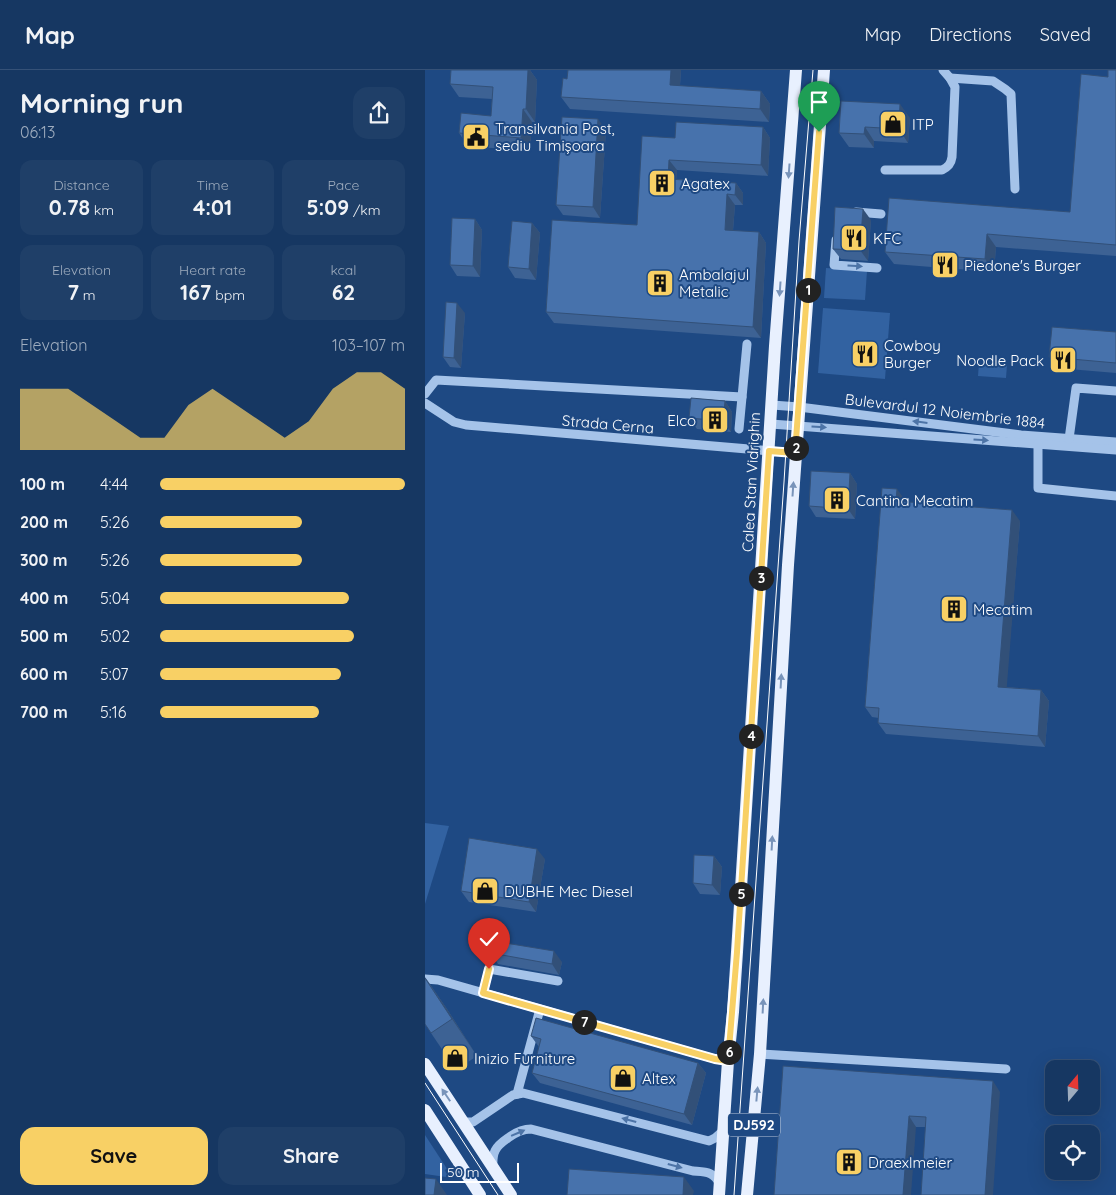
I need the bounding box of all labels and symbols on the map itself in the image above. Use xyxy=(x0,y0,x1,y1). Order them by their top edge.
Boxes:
pin xyxy=(798,81,840,132)
shop icon: ITP xyxy=(878,109,908,139)
place label: ITP xyxy=(912,115,934,134)
place label: Transilvania Post, sediu Timișoara xyxy=(495,119,615,155)
public building icon: Transilvania Post, sediu Timișoara xyxy=(461,122,491,152)
one-way arrow xyxy=(784,163,792,179)
building icon: Agatex xyxy=(647,168,677,198)
place label: Agatex xyxy=(681,174,730,193)
restaurant icon: KFC xyxy=(839,223,869,253)
place label: KFC xyxy=(873,229,901,248)
restaurant icon: Piedone's Burger xyxy=(930,250,960,280)
place label: Piedone's Burger xyxy=(964,256,1081,275)
one-way arrow xyxy=(848,263,864,271)
place label: Ambalajul Metalic xyxy=(679,265,749,301)
building icon: Ambalajul Metalic xyxy=(645,268,675,298)
pin: 1 xyxy=(795,278,821,302)
one-way arrow xyxy=(775,281,783,297)
place label: Cowboy Burger xyxy=(884,336,941,372)
restaurant icon: Cowboy Burger xyxy=(850,339,880,369)
restaurant icon: Noodle Pack xyxy=(1048,345,1078,375)
place label: Noodle Pack xyxy=(956,351,1044,370)
street label: Bulevardul 12 Noiembrie 1884 xyxy=(844,389,1046,433)
building icon: Elco xyxy=(700,405,730,435)
street label: Strada Cerna xyxy=(561,411,655,437)
place label: Elco xyxy=(667,411,696,430)
street label: Calea Stan Vidrighin xyxy=(738,411,764,553)
one-way arrow xyxy=(912,418,928,426)
one-way arrow xyxy=(812,424,828,432)
pin: 2 xyxy=(783,436,809,460)
one-way arrow xyxy=(974,436,990,444)
one-way arrow xyxy=(790,480,798,496)
building icon: Cantina Mecatim xyxy=(822,485,852,515)
place label: Cantina Mecatim xyxy=(856,491,973,510)
pin: 3 xyxy=(749,566,773,590)
building icon: Mecatim xyxy=(939,594,969,624)
place label: Mecatim xyxy=(973,600,1033,619)
one-way arrow xyxy=(778,673,786,689)
pin: 4 xyxy=(739,724,763,748)
one-way arrow xyxy=(768,835,776,851)
shop icon: DUBHE Mec Diesel xyxy=(470,876,500,906)
place label: DUBHE Mec Diesel xyxy=(504,882,633,901)
pin: 5 xyxy=(729,882,753,906)
pin xyxy=(468,918,510,969)
one-way arrow xyxy=(759,997,767,1013)
pin: 7 xyxy=(571,1010,597,1034)
pin: 6 xyxy=(717,1040,741,1064)
shop icon: Inizio Furniture xyxy=(440,1043,470,1073)
place label: Inizio Furniture xyxy=(474,1049,575,1068)
north arrow xyxy=(1045,1060,1100,1115)
shop icon: Altex xyxy=(608,1063,638,1093)
place label: Altex xyxy=(642,1069,676,1088)
one-way arrow xyxy=(753,1086,761,1102)
one-way arrow xyxy=(441,1089,451,1102)
road number: DJ592 xyxy=(728,1114,780,1136)
one-way arrow xyxy=(622,1116,637,1124)
one-way arrow xyxy=(511,1128,525,1136)
building icon: Draexlmeier xyxy=(834,1147,864,1177)
place label: Draexlmeier xyxy=(868,1153,952,1172)
scale bar xyxy=(440,1160,519,1183)
one-way arrow xyxy=(667,1163,682,1171)

